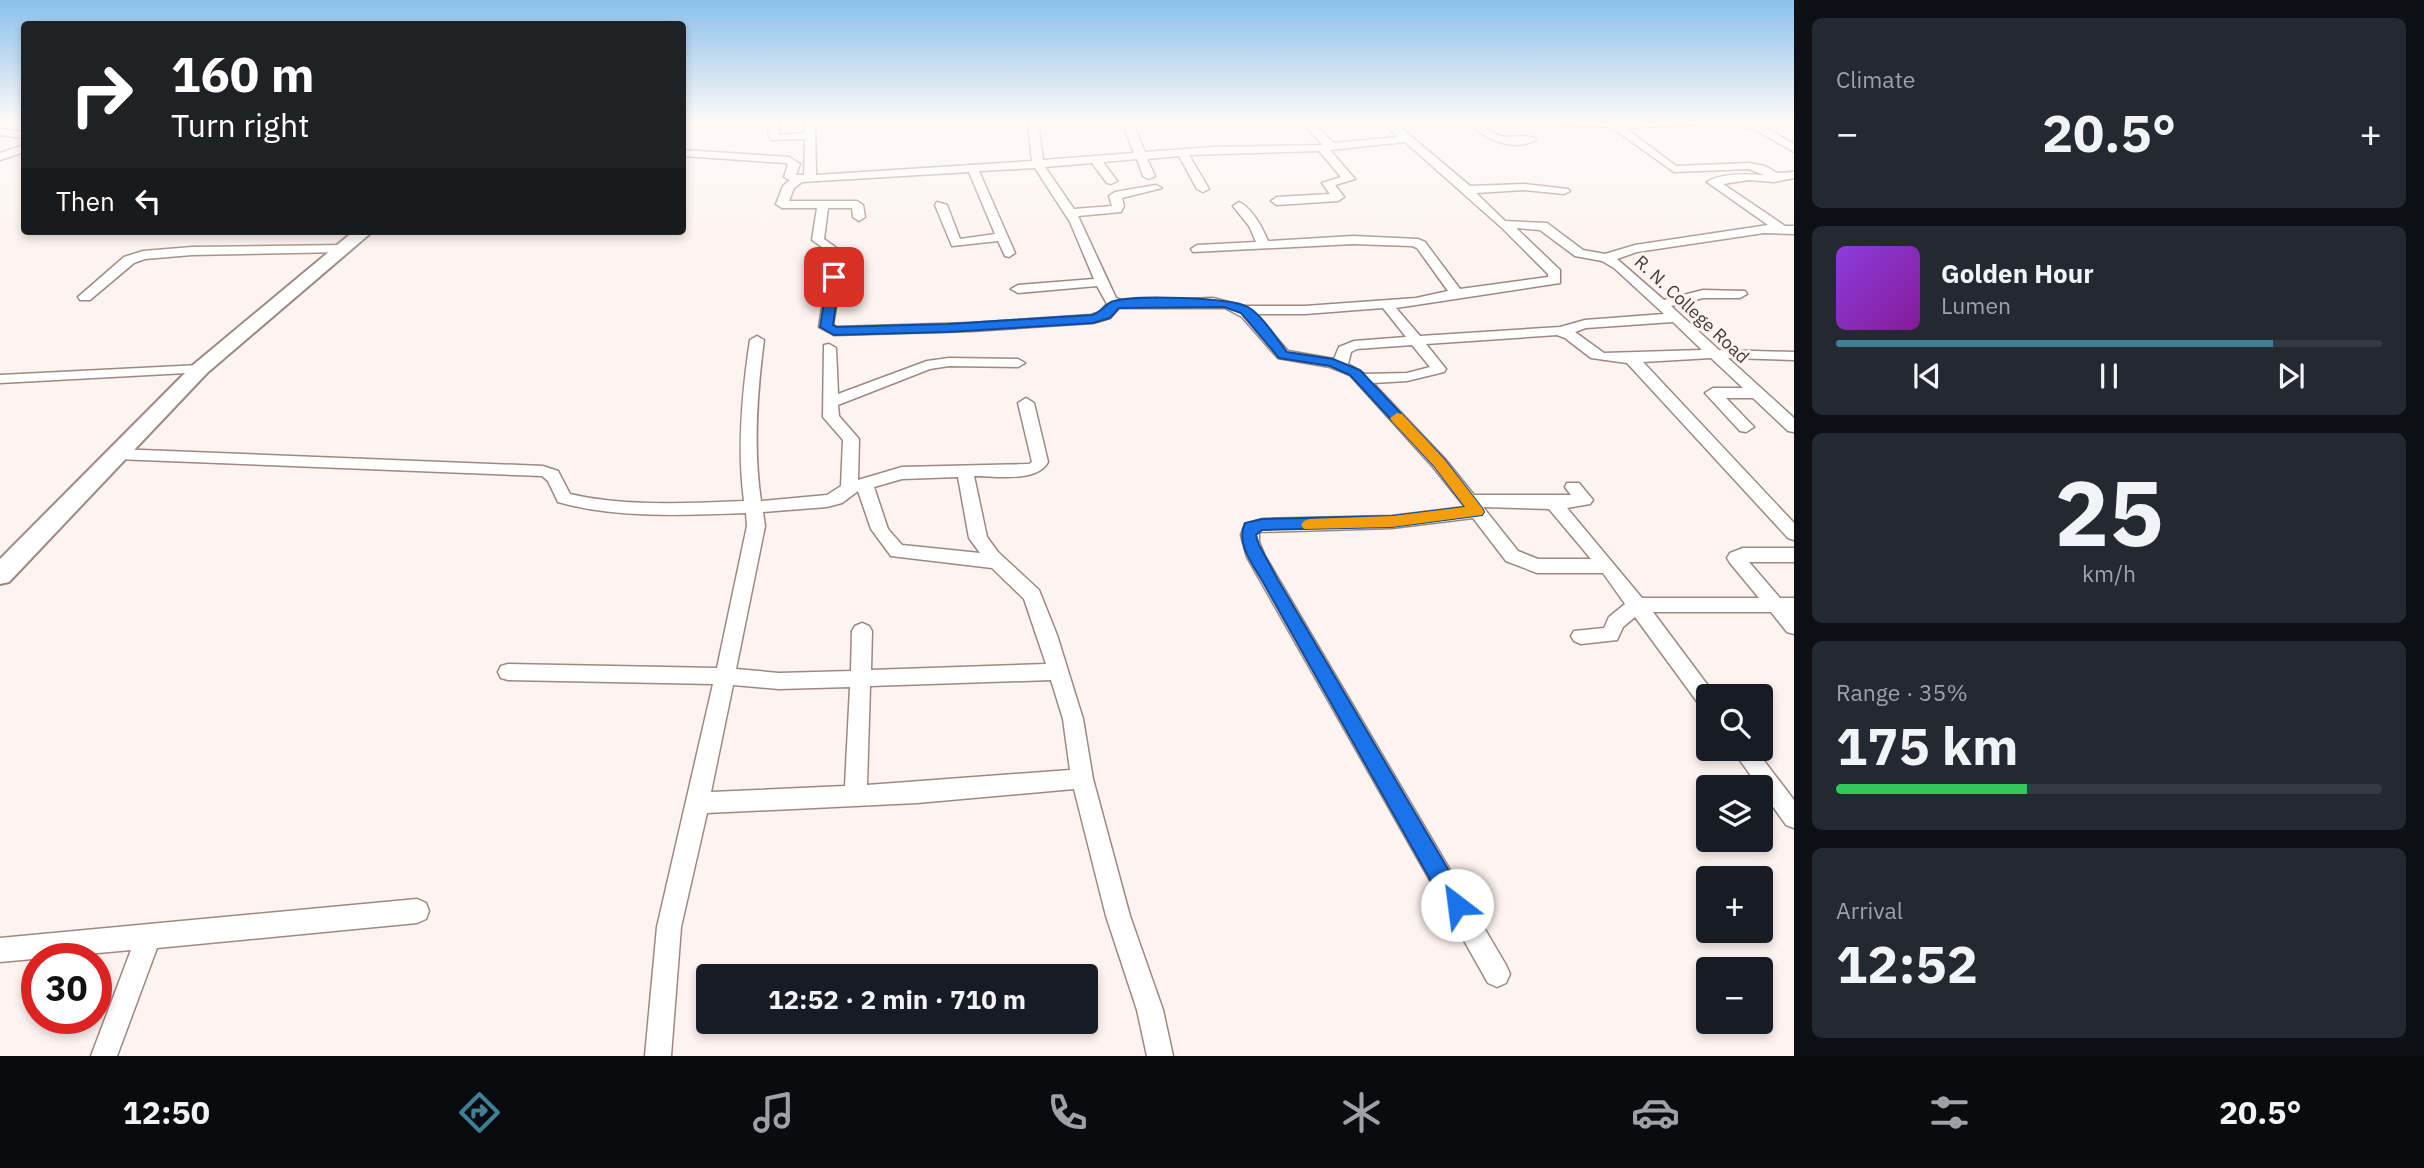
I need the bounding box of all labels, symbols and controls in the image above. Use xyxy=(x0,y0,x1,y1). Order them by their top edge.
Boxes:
text: 160 m xyxy=(171,42,315,105)
icon: right xyxy=(56,49,147,140)
text: Climate xyxy=(1836,64,1915,94)
text: 20.5° xyxy=(2042,99,2176,166)
text: Turn right xyxy=(171,104,309,146)
text: − xyxy=(1836,108,1859,157)
text: + xyxy=(2359,108,2382,157)
icon: left xyxy=(129,182,167,220)
text: Then xyxy=(56,184,115,218)
pin xyxy=(804,247,864,307)
street label: R. N. College Road xyxy=(1630,250,1754,368)
text: Golden Hour xyxy=(1941,256,2094,290)
icon: arrive xyxy=(815,258,853,296)
text: Lumen xyxy=(1941,290,2011,320)
icon: previous xyxy=(1908,357,1946,395)
icon: pause xyxy=(2090,357,2128,395)
icon: next xyxy=(2272,357,2310,395)
text: 25 xyxy=(2054,453,2164,571)
text: km/h xyxy=(2082,558,2136,588)
text: Range · 35% xyxy=(1836,677,1968,707)
map controls xyxy=(1696,684,1773,1034)
button: search xyxy=(1696,684,1773,761)
text: 175 km xyxy=(1836,712,2018,779)
button: layers xyxy=(1696,775,1773,852)
button: + xyxy=(1696,866,1773,943)
position arrow xyxy=(1420,868,1494,942)
text: Arrival xyxy=(1836,895,1903,925)
text: 12:52 xyxy=(1836,930,1978,997)
speed limit sign: 30 xyxy=(21,943,112,1034)
button: − xyxy=(1696,957,1773,1034)
text: 12:52 · 2 min · 710 m xyxy=(768,982,1026,1016)
icon: directions xyxy=(455,1088,504,1137)
icon: music xyxy=(749,1088,798,1137)
icon: phone xyxy=(1043,1088,1092,1137)
icon: climate xyxy=(1337,1088,1386,1137)
icon: car xyxy=(1631,1088,1680,1137)
icon: filters xyxy=(1925,1088,1974,1137)
text: 12:50 xyxy=(123,1091,210,1133)
text: 20.5° xyxy=(2219,1091,2301,1133)

